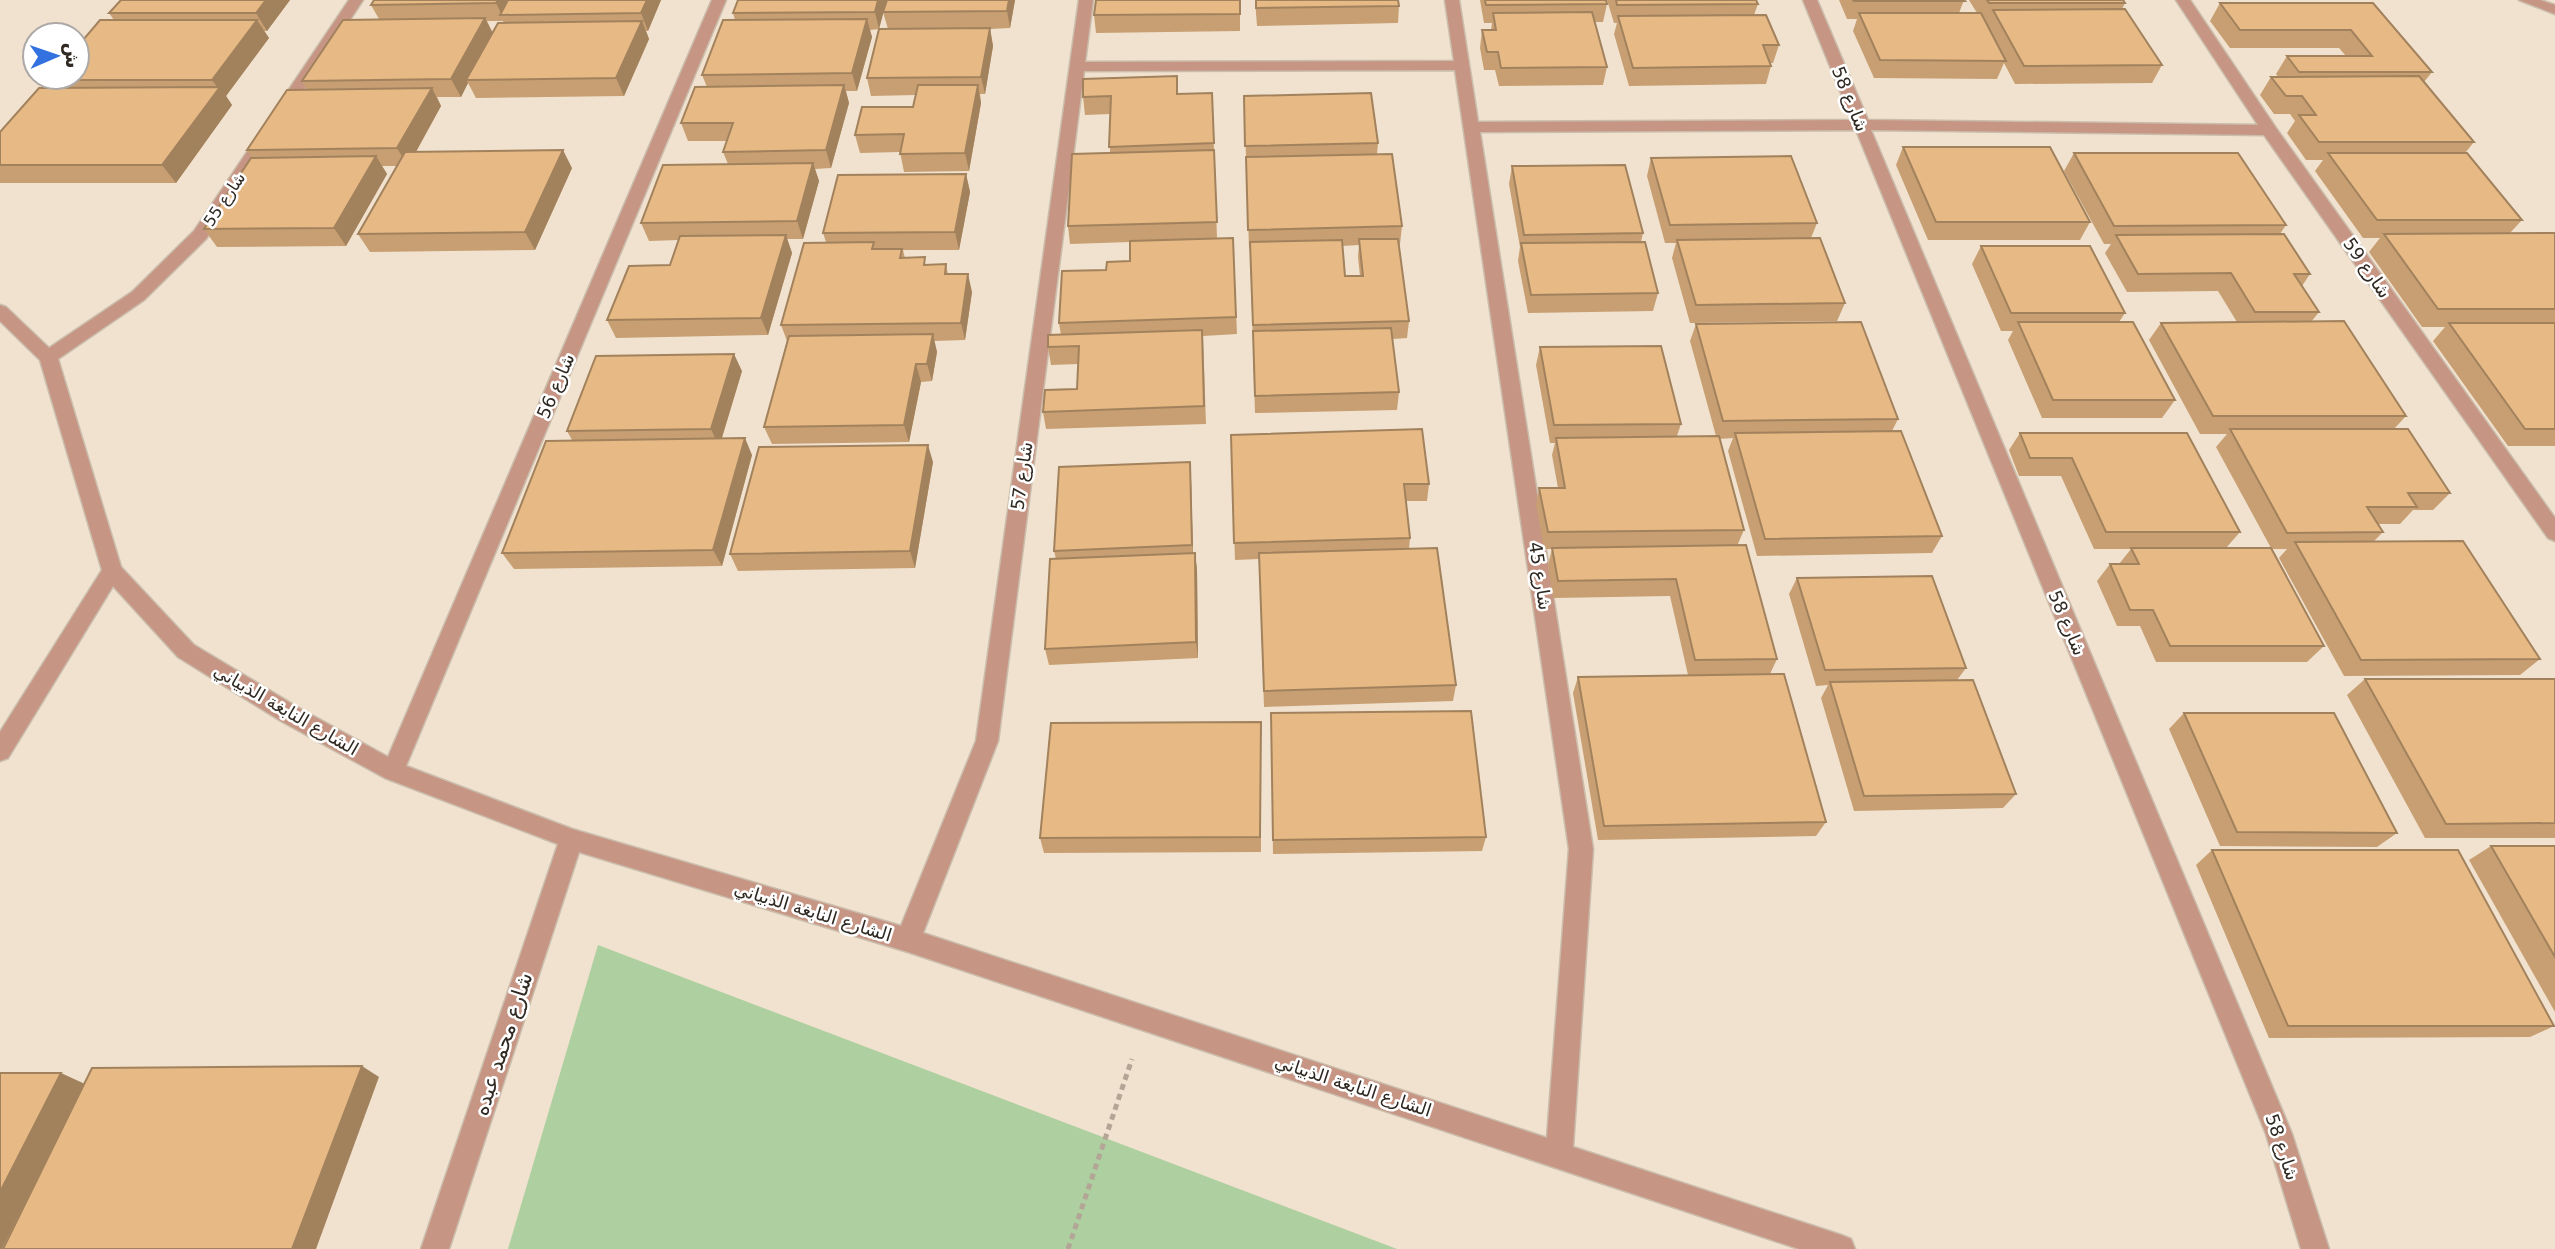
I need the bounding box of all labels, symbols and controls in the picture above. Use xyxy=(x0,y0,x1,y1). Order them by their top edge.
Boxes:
north arrow xyxy=(21,21,91,91)
text: ش xyxy=(61,42,84,69)
street label: شارع 58 xyxy=(1827,63,1873,135)
street label: شارع 55 xyxy=(199,169,250,230)
street label: شارع 59 xyxy=(2338,234,2396,302)
street label: شارع 56 xyxy=(532,350,580,422)
street label: شارع 57 xyxy=(1006,440,1038,512)
street label: شارع 45 xyxy=(1524,540,1556,612)
street label: شارع 58 xyxy=(2043,587,2091,659)
street label: الشارع النابغة الذبياني xyxy=(210,660,362,760)
street label: الشارع النابغة الذبياني xyxy=(732,878,894,946)
street label: شارع محمد عبده xyxy=(469,969,537,1119)
street label: الشارع النابغة الذبياني xyxy=(1272,1050,1434,1122)
street label: شارع 58 xyxy=(2260,1111,2304,1183)

